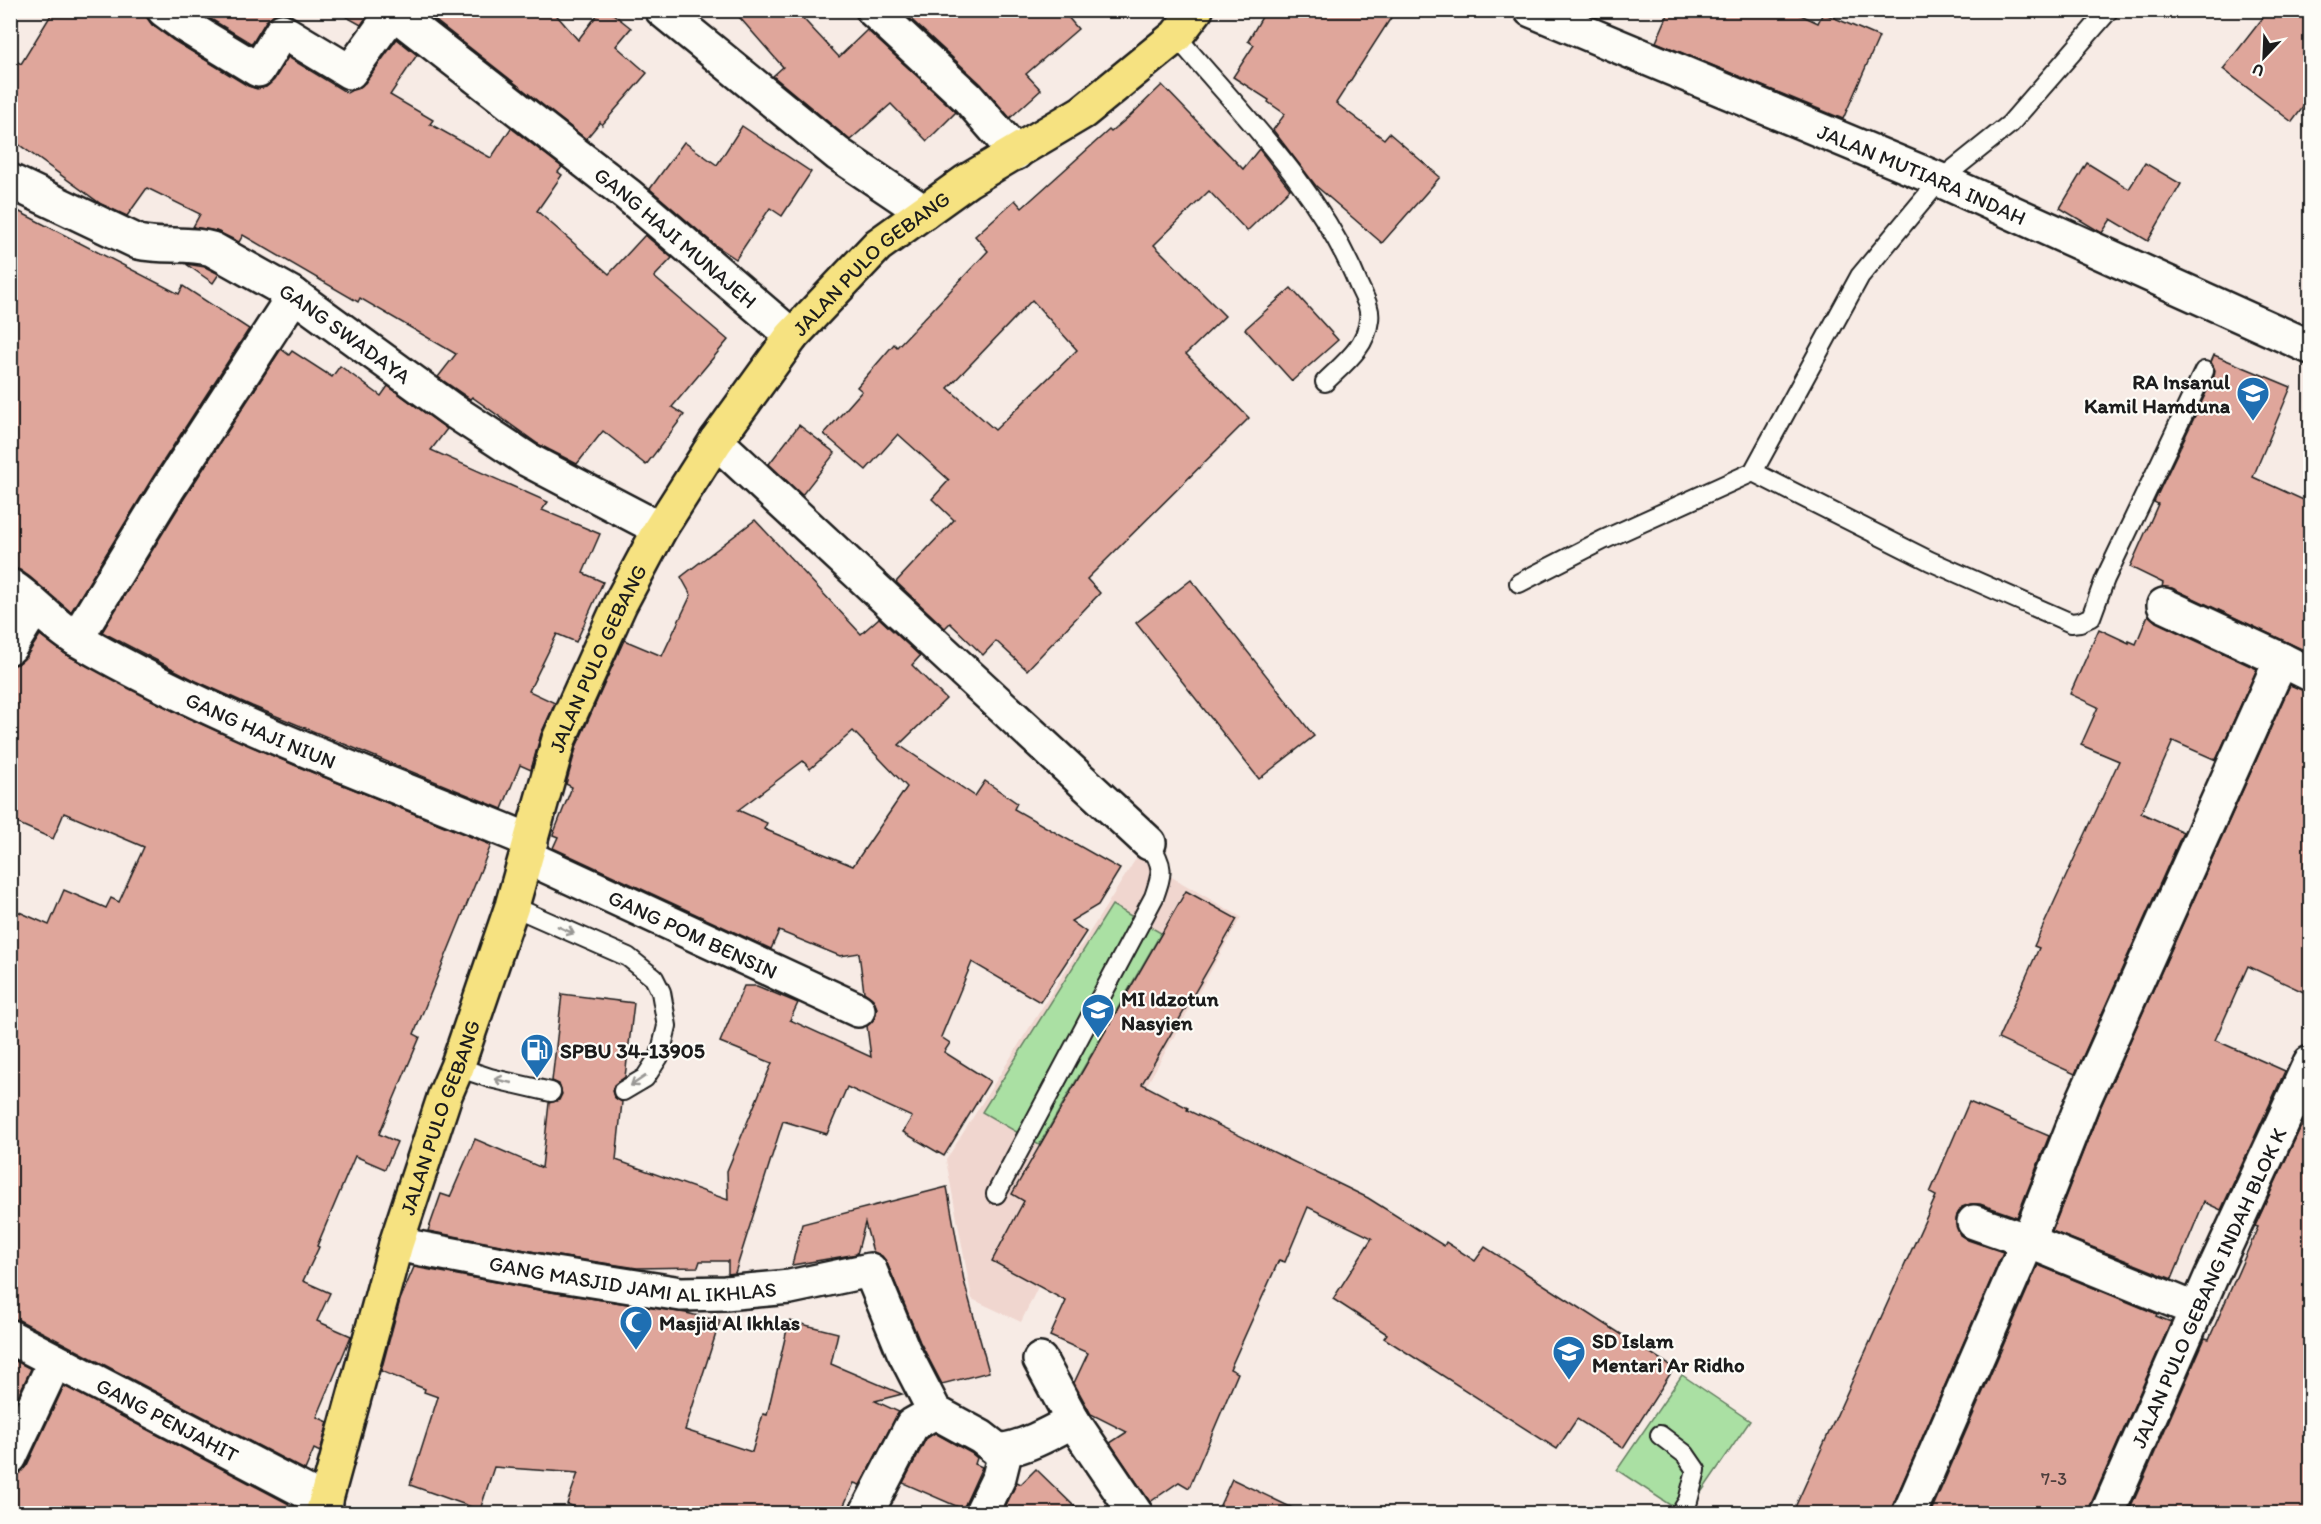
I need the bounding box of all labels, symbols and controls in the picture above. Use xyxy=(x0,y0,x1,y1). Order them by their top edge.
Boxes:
north arrow xyxy=(2234,27,2294,87)
text: U xyxy=(2250,60,2267,81)
street label: JALAN MUTIARA INDAH xyxy=(1814,118,2030,230)
street label: GANG HAJI MUNAJEH xyxy=(590,161,762,313)
street label: JALAN PULO GEBANG xyxy=(787,185,955,341)
street label: GANG SWADAYA xyxy=(275,277,416,389)
place label: RA Insanul Kamil Hamduna xyxy=(2084,369,2231,418)
school or university icon: RA Insanul Kamil Hamduna xyxy=(2235,375,2271,422)
street label: JALAN PULO GEBANG xyxy=(543,560,651,755)
street label: GANG HAJI NIUN xyxy=(182,686,340,774)
street label: GANG POM BENSIN xyxy=(605,884,782,984)
one-way arrow xyxy=(557,925,575,936)
place label: MI Idzotun Nasyien xyxy=(1121,986,1219,1036)
school or university icon: MI Idzotun Nasyien xyxy=(1080,992,1116,1039)
street label: JALAN PULO GEBANG xyxy=(394,1016,485,1218)
fuel station icon: SPBU 34-13905 xyxy=(519,1032,555,1079)
place label: SPBU 34-13905 xyxy=(560,1038,705,1063)
one-way arrow xyxy=(494,1075,513,1087)
one-way arrow xyxy=(631,1075,647,1087)
street label: JALAN PULO GEBANG INDAH BLOK K xyxy=(2125,1123,2291,1452)
street label: GANG MASJID JAMI AL IKHLAS xyxy=(487,1250,777,1307)
mosque icon: Masjid Al Ikhlas xyxy=(618,1304,654,1351)
place label: Masjid Al Ikhlas xyxy=(659,1310,800,1336)
place label: SD Islam Mentari Ar Ridho xyxy=(1592,1328,1745,1377)
school or university icon: SD Islam Mentari Ar Ridho xyxy=(1551,1334,1587,1381)
street label: GANG PENJAHIT xyxy=(92,1372,243,1467)
house number: 7-3 xyxy=(2041,1468,2067,1490)

